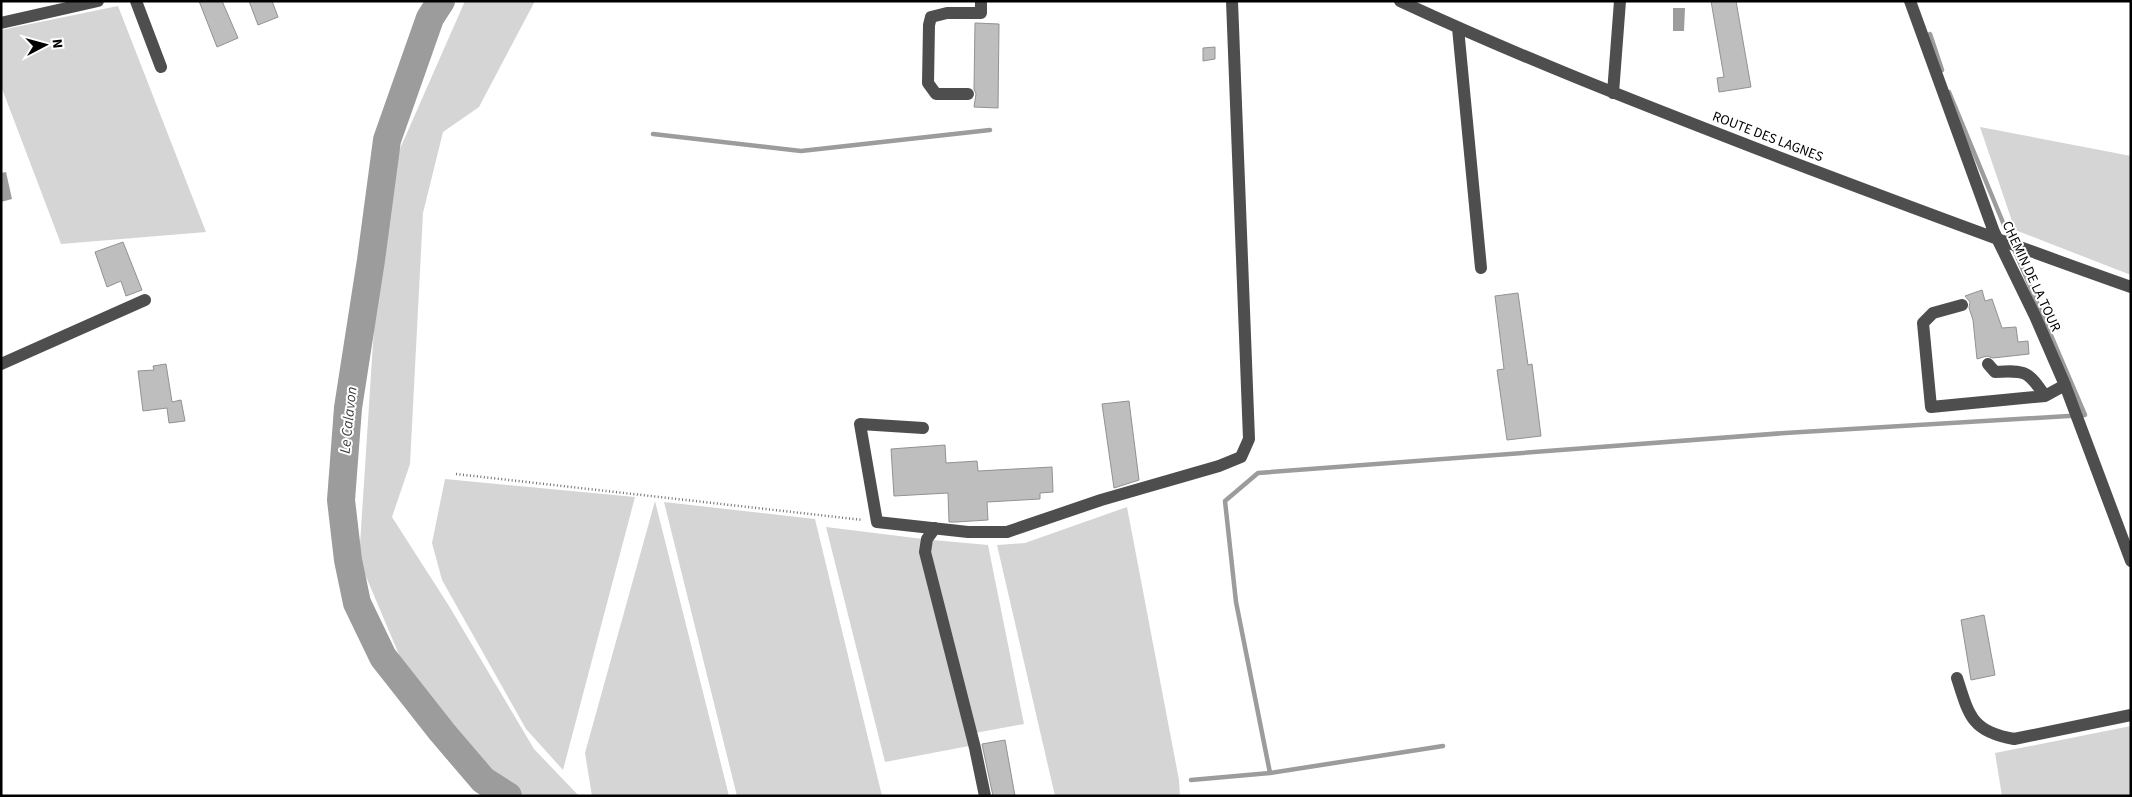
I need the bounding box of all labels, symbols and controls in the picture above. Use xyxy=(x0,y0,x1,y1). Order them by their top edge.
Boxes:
north arrow xyxy=(20,20,70,70)
text: N xyxy=(47,38,67,49)
street label: ROUTE DES LAGNES xyxy=(1709,107,1826,167)
street label: CHEMIN DE LA TOUR xyxy=(1997,218,2065,335)
water label: Le Calavon xyxy=(335,385,362,455)

